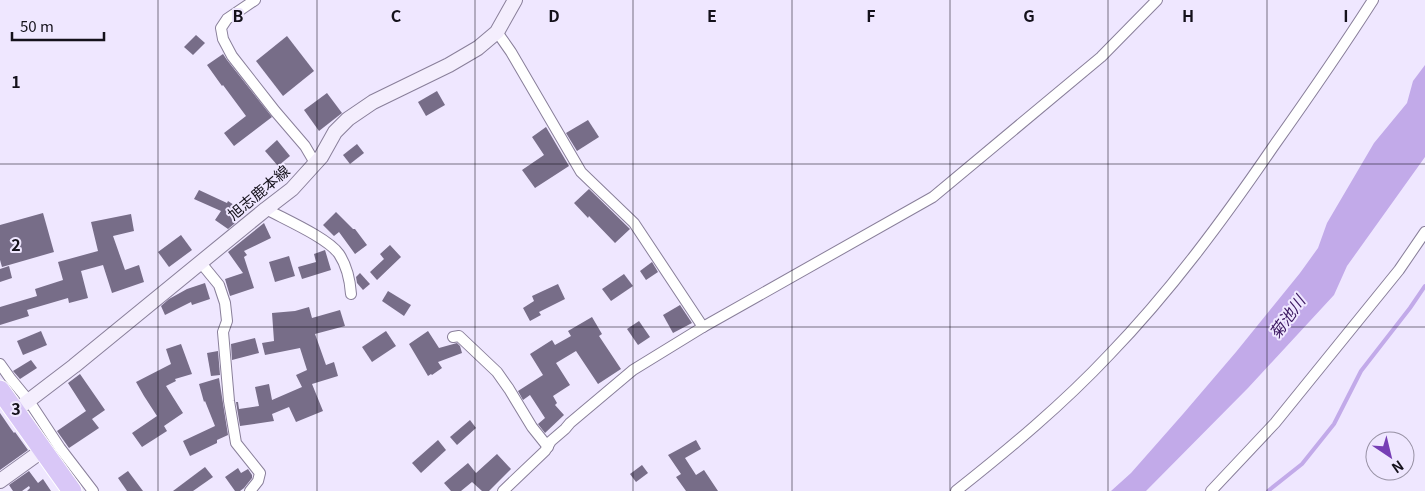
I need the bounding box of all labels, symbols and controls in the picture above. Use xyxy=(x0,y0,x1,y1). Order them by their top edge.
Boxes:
text: B xyxy=(233,3,244,27)
text: C xyxy=(391,3,402,27)
text: D xyxy=(548,3,560,27)
text: E xyxy=(707,3,717,27)
text: F xyxy=(866,3,876,27)
text: G xyxy=(1023,3,1035,27)
text: H xyxy=(1182,3,1194,27)
text: I xyxy=(1343,3,1349,27)
scale bar xyxy=(12,10,105,42)
text: 50 m xyxy=(20,15,54,36)
text: 1 xyxy=(11,69,21,93)
street label: 旭志鹿本線 xyxy=(223,160,294,224)
text: 2 xyxy=(11,232,21,256)
water label: 菊池川 xyxy=(1262,288,1311,343)
text: 3 xyxy=(11,396,21,420)
north arrow xyxy=(1365,431,1415,481)
text: N xyxy=(1388,456,1408,479)

